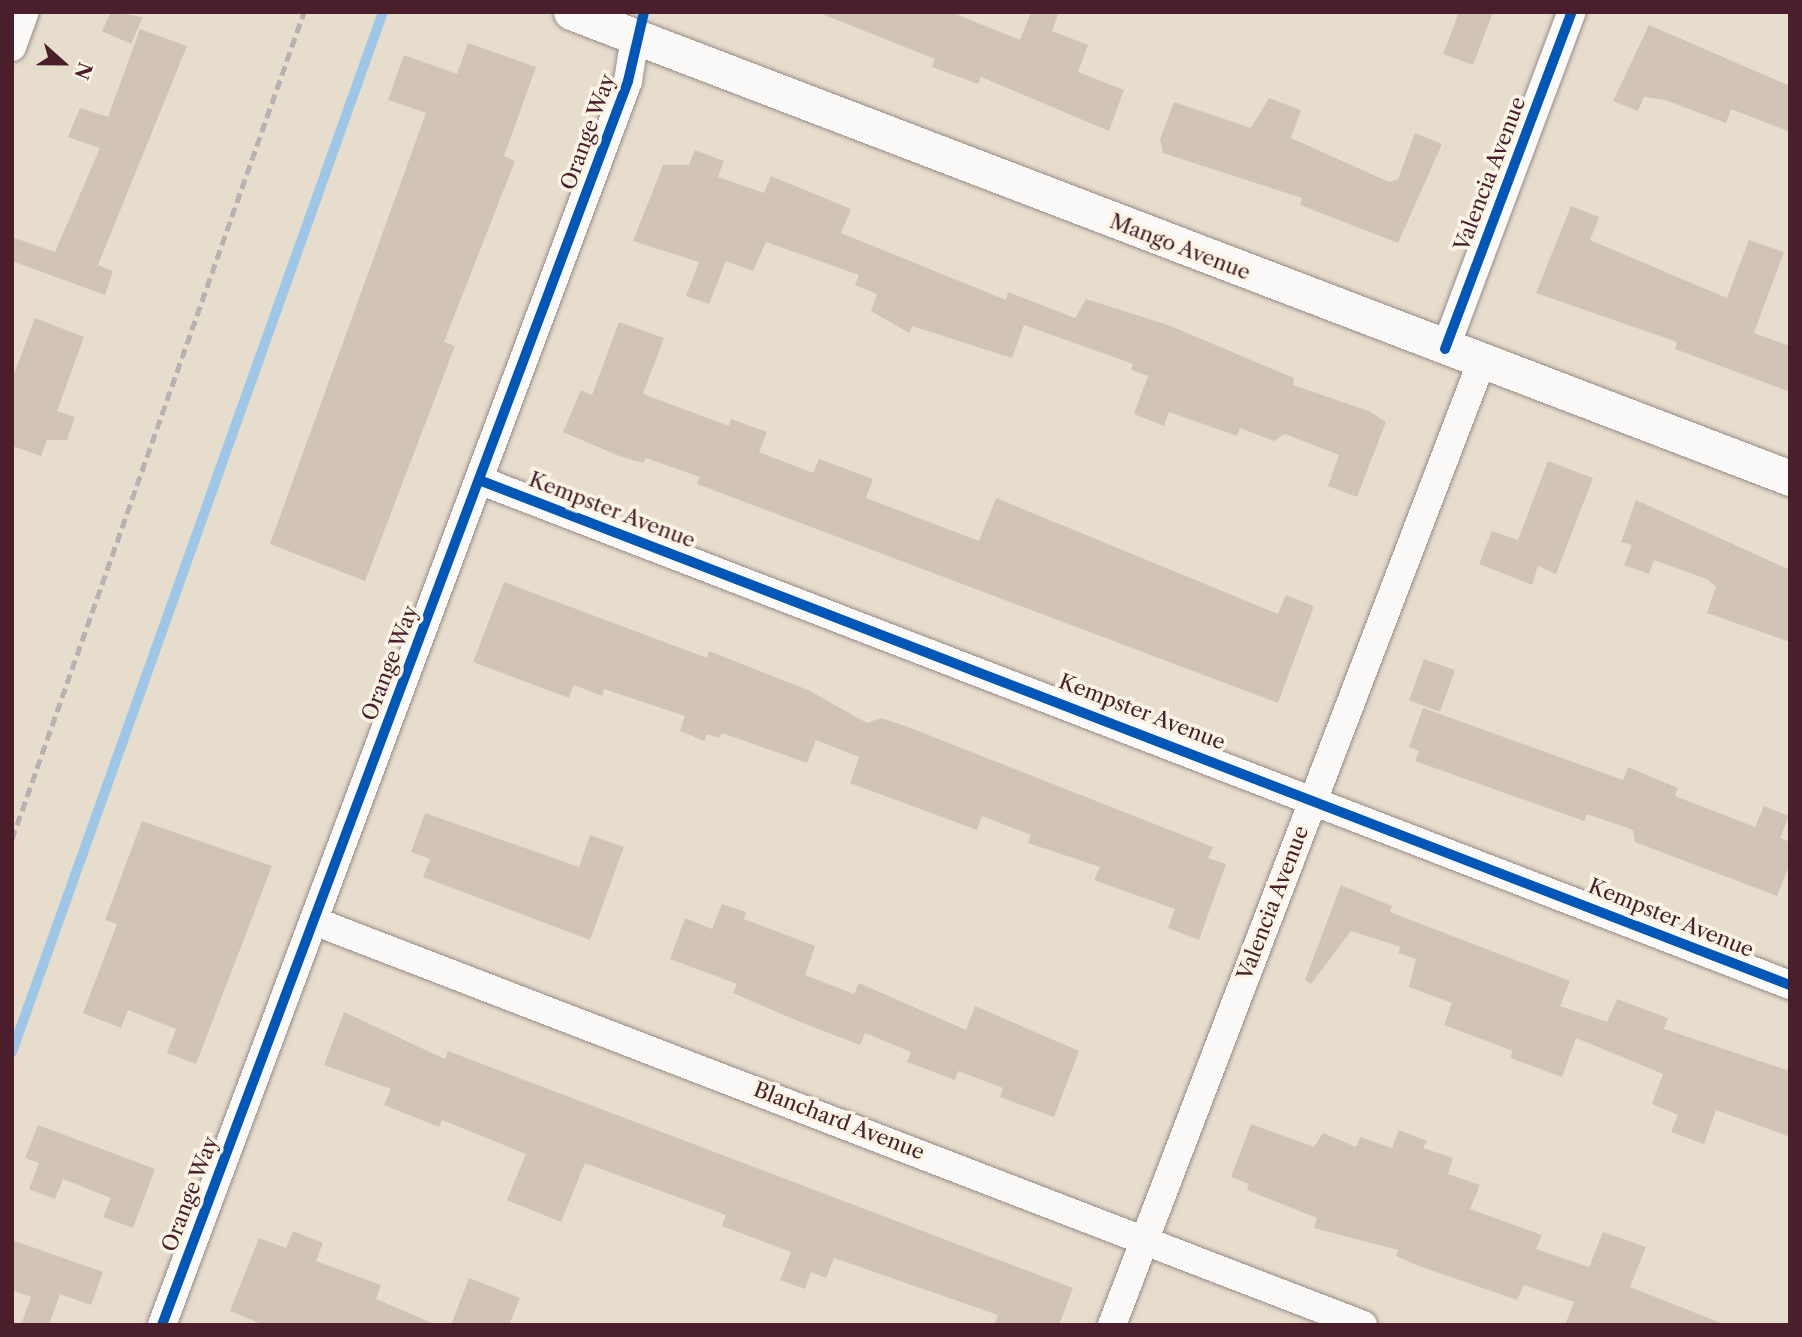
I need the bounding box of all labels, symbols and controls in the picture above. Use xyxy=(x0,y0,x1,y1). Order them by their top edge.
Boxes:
north arrow xyxy=(28,28,98,98)
text: N xyxy=(69,59,97,83)
street label: Orange Way xyxy=(555,70,621,194)
street label: Valencia Avenue xyxy=(1449,93,1531,255)
street label: Mango Avenue xyxy=(1106,208,1254,286)
street label: Kempster Avenue xyxy=(525,466,699,554)
street label: Orange Way xyxy=(356,601,424,725)
street label: Kempster Avenue xyxy=(1055,668,1229,756)
street label: Valencia Avenue xyxy=(1232,822,1314,984)
street label: Kempster Avenue xyxy=(1584,873,1758,963)
street label: Blanchard Avenue xyxy=(750,1077,928,1165)
street label: Orange Way xyxy=(156,1132,224,1256)

